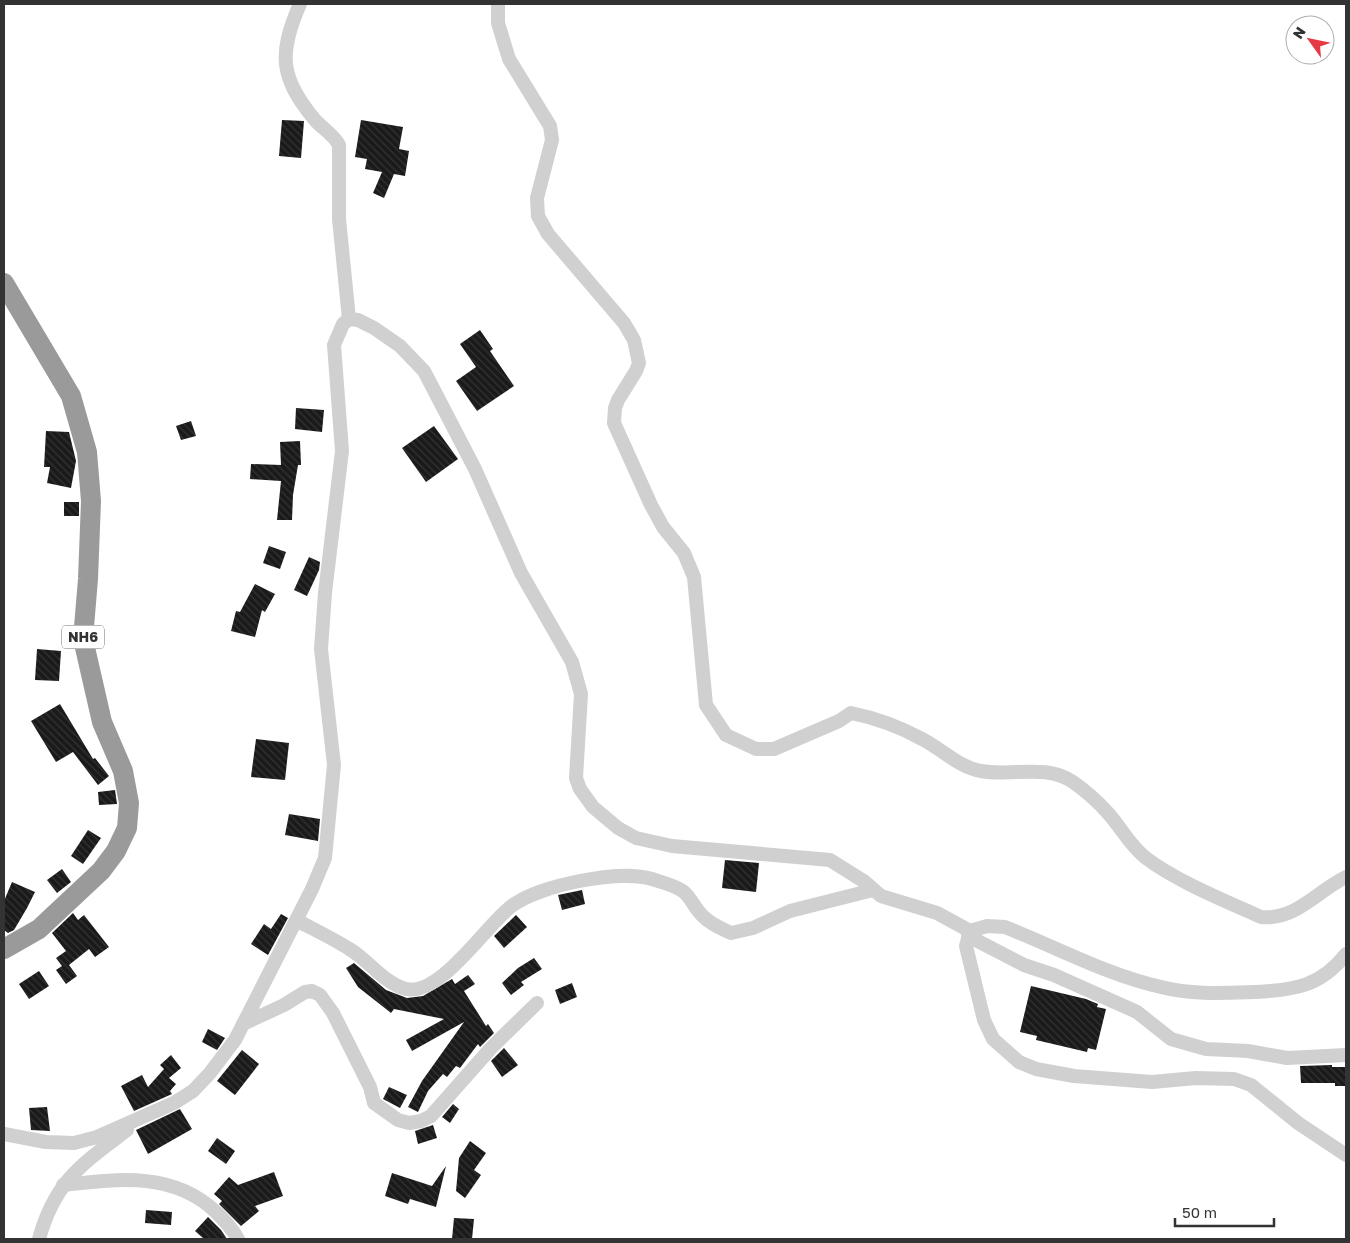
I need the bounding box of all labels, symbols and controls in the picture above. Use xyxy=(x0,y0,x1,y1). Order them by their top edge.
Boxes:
north arrow xyxy=(1285,15,1335,65)
text: N xyxy=(1289,24,1309,42)
road number: NH6 xyxy=(62,626,104,649)
scale bar xyxy=(1175,1196,1274,1228)
text: 50 m xyxy=(1182,1203,1217,1221)

